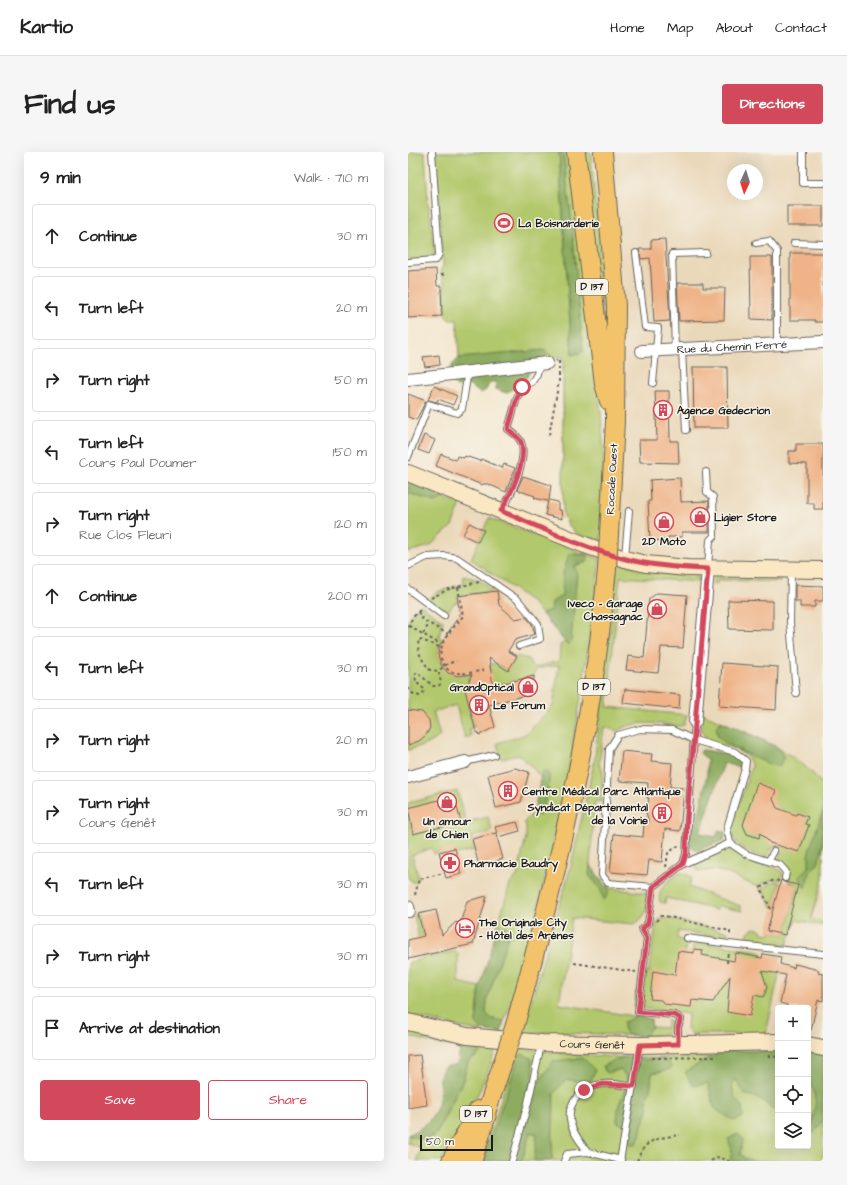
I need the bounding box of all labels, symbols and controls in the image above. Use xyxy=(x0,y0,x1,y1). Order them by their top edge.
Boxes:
text: Kartio xyxy=(20,14,73,41)
text: Home xyxy=(610,18,645,38)
text: Map xyxy=(667,18,693,38)
text: About xyxy=(715,18,753,38)
text: Contact xyxy=(775,18,827,38)
button: Directions xyxy=(722,84,823,124)
text: Find us xyxy=(24,85,115,124)
north arrow xyxy=(727,164,763,200)
text: 9 min xyxy=(40,166,81,190)
text: Walk · 710 m xyxy=(294,169,368,187)
sports icon: La Boisnarderie xyxy=(493,212,515,234)
place label: La Boisnarderie xyxy=(518,216,599,231)
icon: ahead xyxy=(41,225,63,247)
text: Continue xyxy=(79,226,137,247)
text: 30 m xyxy=(337,227,367,245)
road number: D 137 xyxy=(576,279,608,295)
icon: left xyxy=(41,297,63,319)
text: Turn left xyxy=(79,298,143,319)
text: 20 m xyxy=(336,299,367,317)
street label: Rue du Chemin Ferré xyxy=(676,336,787,357)
icon: right xyxy=(41,369,63,391)
text: Turn right xyxy=(79,370,150,391)
text: 50 m xyxy=(334,371,367,389)
route start xyxy=(513,378,531,396)
building icon: Agence Gedecrion xyxy=(652,399,674,421)
place label: Agence Gedecrion xyxy=(677,403,771,420)
text: Turn left xyxy=(79,433,143,454)
icon: left xyxy=(41,441,63,463)
street label: Rocade Ouest xyxy=(603,442,621,515)
text: 150 m xyxy=(333,443,367,461)
text: Cours Paul Doumer xyxy=(79,454,196,472)
text: Turn right xyxy=(79,505,150,526)
shop icon: Ligier Store xyxy=(689,506,711,528)
place label: Ligier Store xyxy=(714,510,777,527)
shop icon: 2D Moto xyxy=(653,511,675,533)
icon: right xyxy=(41,513,63,535)
text: 120 m xyxy=(334,515,367,533)
text: Rue Clos Fleuri xyxy=(79,526,171,544)
place label: 2D Moto xyxy=(641,534,687,549)
icon: ahead xyxy=(41,585,63,607)
text: Continue xyxy=(79,586,137,607)
text: 200 m xyxy=(328,587,367,605)
place label: Iveco - Garage Chassagnac xyxy=(568,596,643,626)
shop icon: Iveco - Garage Chassagnac xyxy=(646,598,668,620)
icon: left xyxy=(41,657,63,679)
text: Turn left xyxy=(79,658,143,679)
text: 30 m xyxy=(337,659,367,677)
shop icon: GrandOptical xyxy=(517,676,539,698)
road number: D 137 xyxy=(578,679,610,695)
place label: GrandOptical xyxy=(450,680,514,696)
building icon: Le Forum xyxy=(468,694,490,716)
place label: Le Forum xyxy=(493,698,545,713)
icon: right xyxy=(41,729,63,751)
text: Turn right xyxy=(79,730,150,751)
text: 20 m xyxy=(336,731,367,749)
building icon: Centre Médical Parc Atlantique xyxy=(497,780,519,802)
place label: Centre Médical Parc Atlantique xyxy=(522,784,681,800)
shop icon: Un amour de Chien xyxy=(436,791,458,813)
text: Turn right xyxy=(79,793,150,814)
place label: Syndicat Départemental de la Voirie xyxy=(527,800,648,828)
icon: right xyxy=(41,801,63,823)
building icon: Syndicat Départemental de la Voirie xyxy=(651,802,673,824)
text: 30 m xyxy=(337,803,367,821)
text: Cours Genêt xyxy=(79,814,156,832)
place label: Un amour de Chien xyxy=(422,814,472,842)
pharmacy icon: Pharmacie Baudry xyxy=(439,852,461,874)
place label: Pharmacie Baudry xyxy=(464,856,559,873)
icon: left xyxy=(41,873,63,895)
text: Turn left xyxy=(79,874,143,895)
text: 30 m xyxy=(337,875,367,893)
place label: The Originals City - Hôtel des Arènes xyxy=(478,915,574,943)
hotel icon: The Originals City - Hôtel des Arènes xyxy=(454,917,476,939)
icon: right xyxy=(41,945,63,967)
text: Turn right xyxy=(79,946,150,967)
text: 30 m xyxy=(337,947,367,965)
map controls xyxy=(775,1005,811,1149)
button: + xyxy=(775,1005,811,1041)
icon: arrive xyxy=(41,1017,63,1039)
text: Arrive at destination xyxy=(79,1018,220,1039)
street label: Cours Genêt xyxy=(559,1036,625,1052)
button: − xyxy=(775,1041,811,1077)
button: locate xyxy=(775,1077,811,1113)
button: Save xyxy=(40,1080,200,1120)
button: Share xyxy=(208,1080,368,1120)
route end xyxy=(575,1081,593,1099)
road number: D 137 xyxy=(460,1106,492,1122)
button: layers xyxy=(775,1113,811,1149)
scale bar xyxy=(420,1133,493,1152)
text: 50 m xyxy=(426,1134,454,1149)

